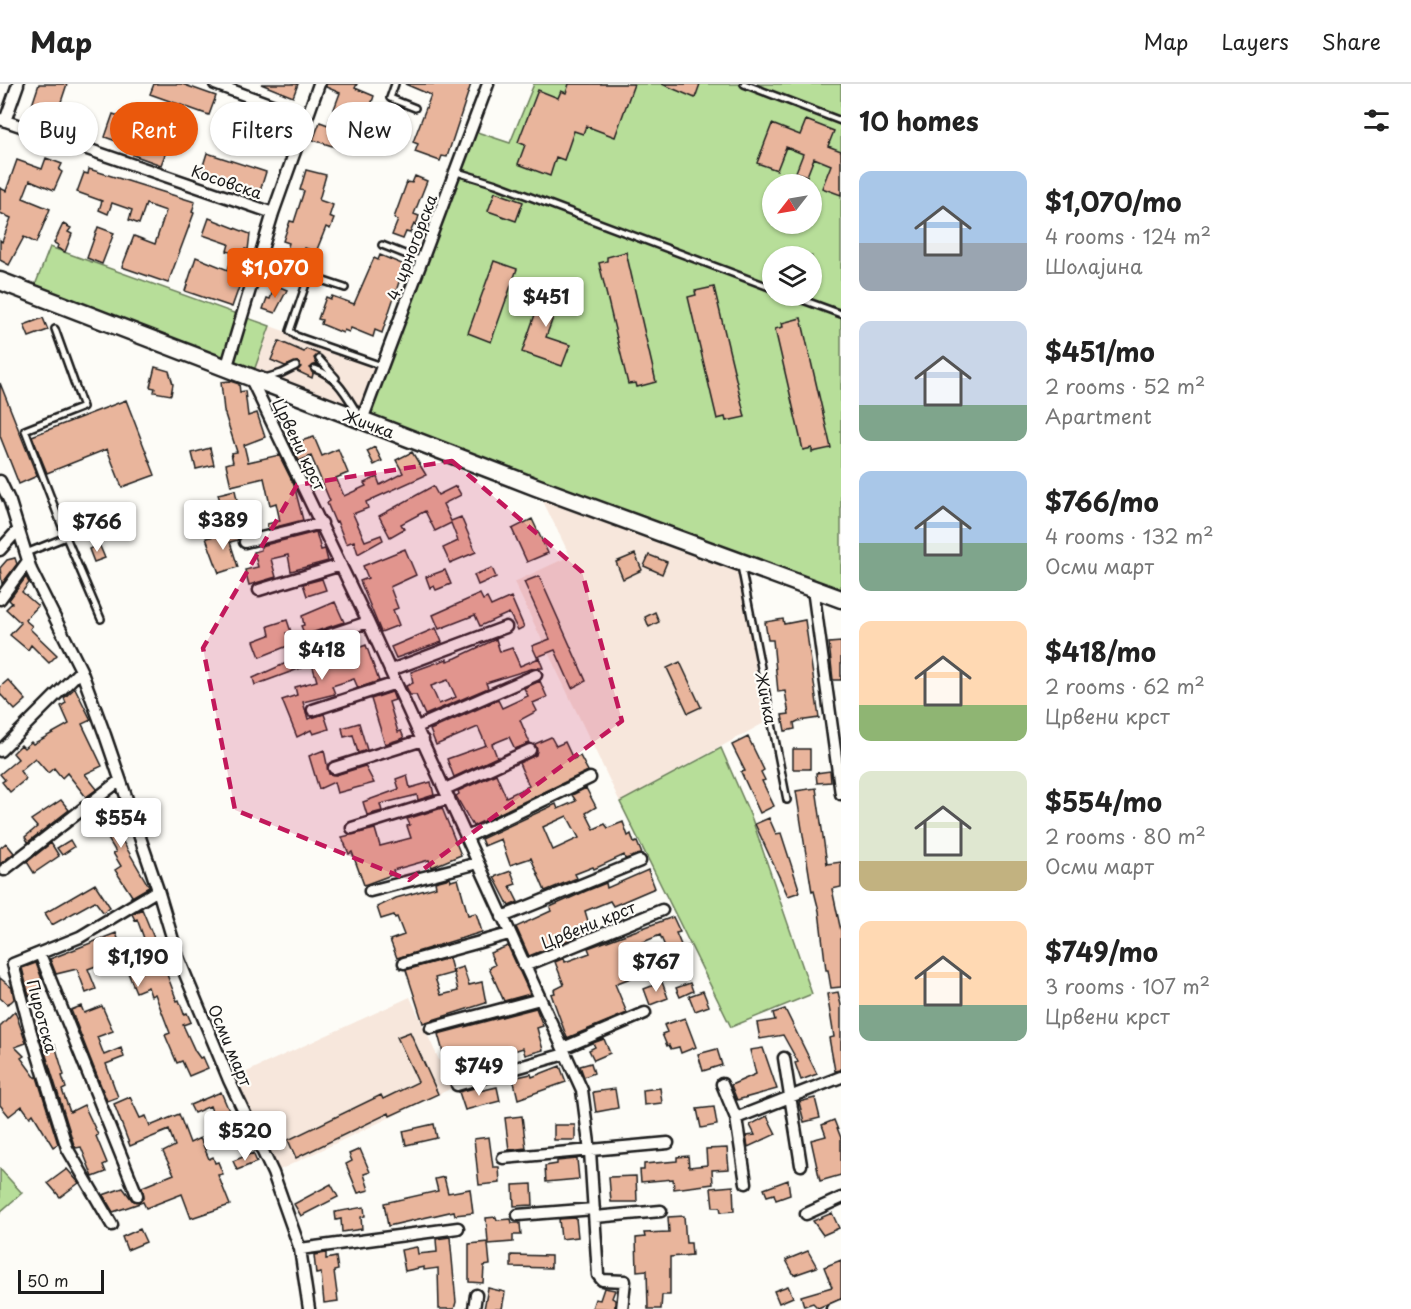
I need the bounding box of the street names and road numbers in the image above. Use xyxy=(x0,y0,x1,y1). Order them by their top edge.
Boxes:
street label: Косовска xyxy=(188,158,266,204)
street label: 4. црногорска xyxy=(380,190,442,304)
street label: Црвени крст xyxy=(267,394,333,494)
street label: Жичка xyxy=(340,403,398,443)
street label: Жичка xyxy=(750,670,784,726)
street label: Црвени крст xyxy=(537,894,639,954)
street label: Пиротска xyxy=(22,977,64,1056)
street label: Осми март xyxy=(203,1000,259,1090)

